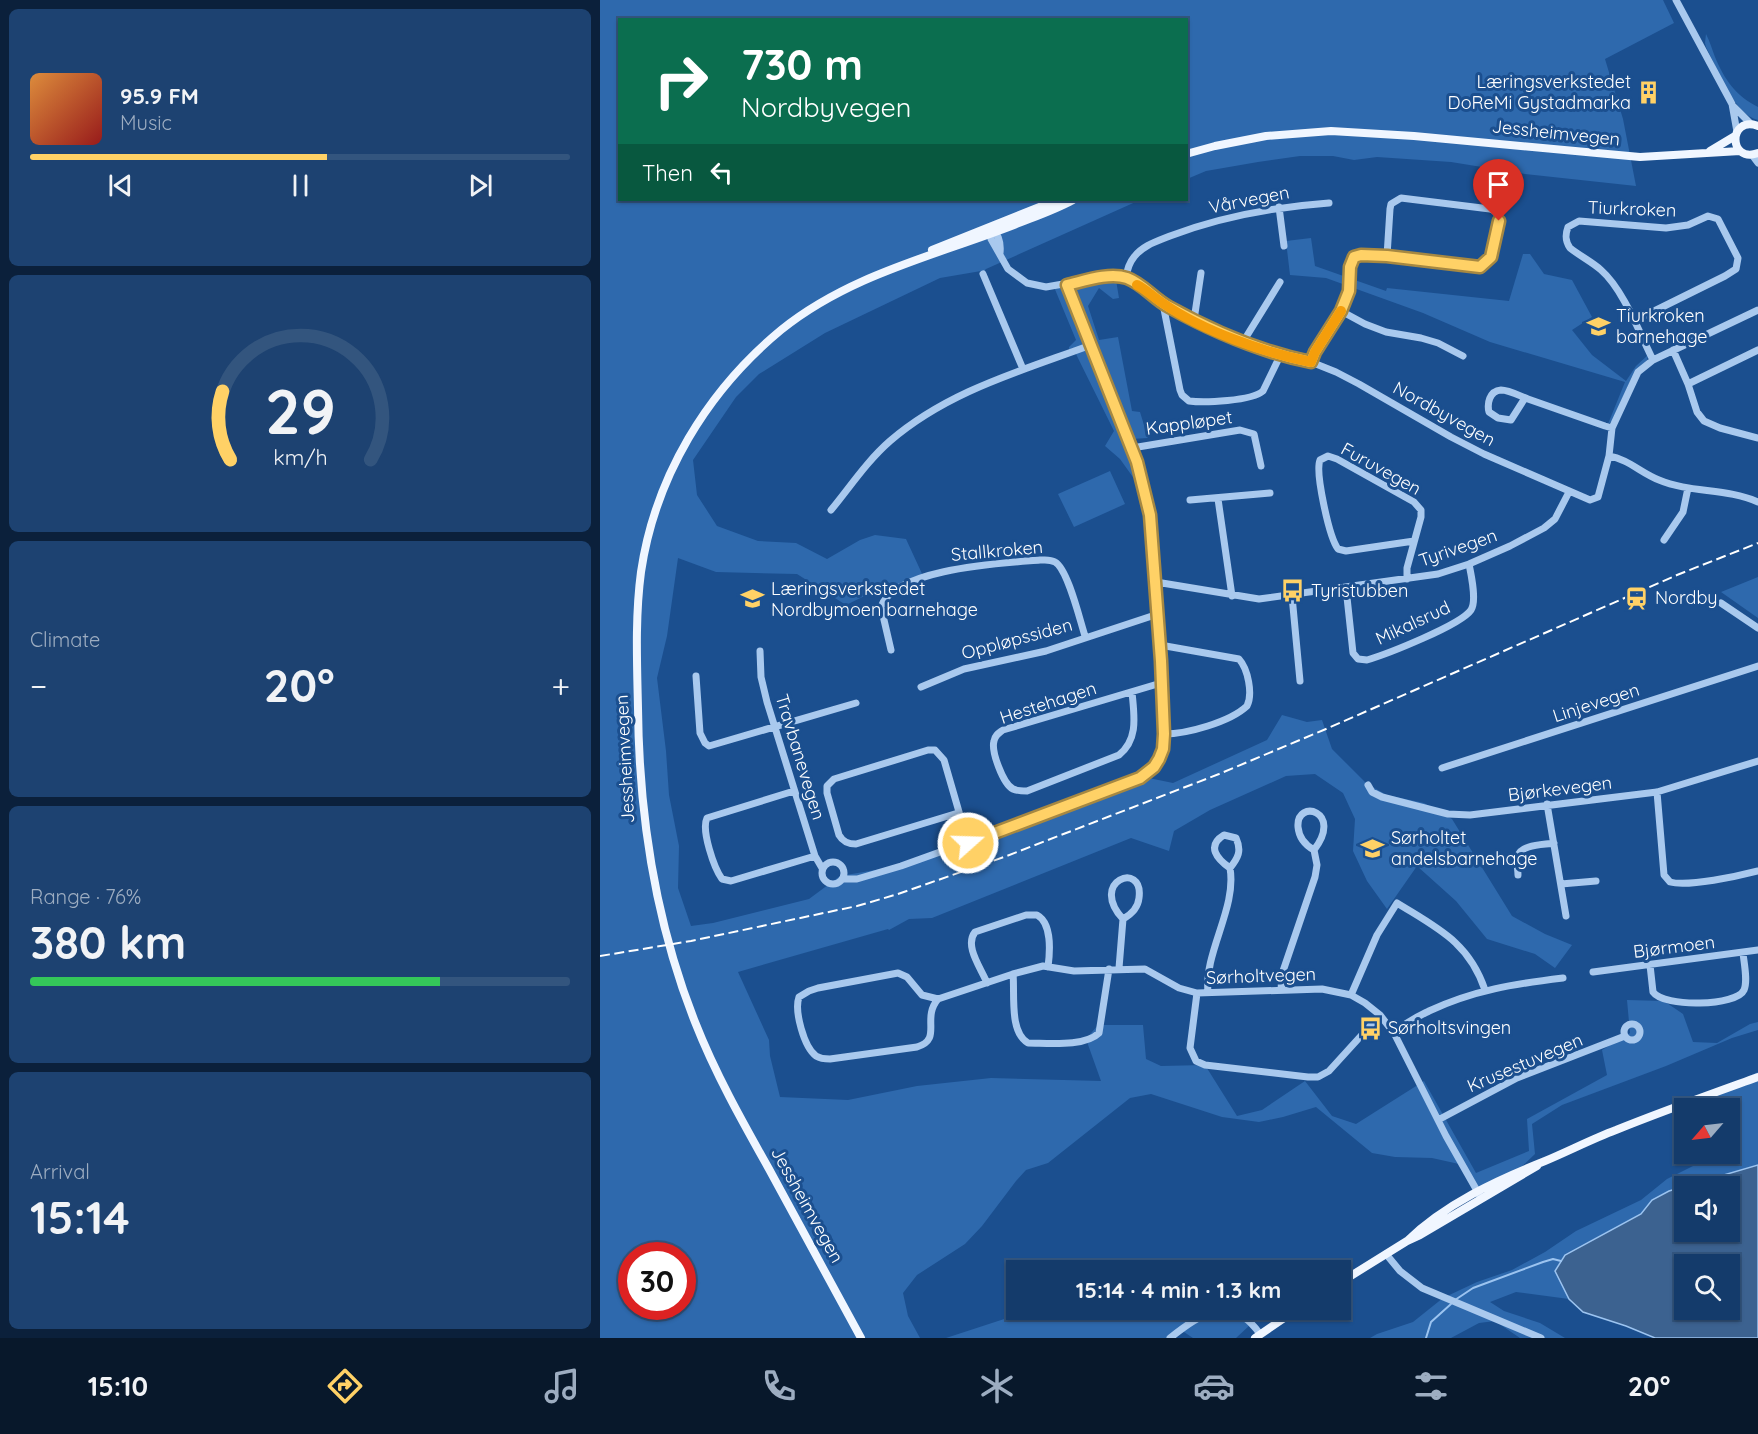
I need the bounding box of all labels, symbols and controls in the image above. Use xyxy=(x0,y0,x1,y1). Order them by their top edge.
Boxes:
text: 730 m xyxy=(741,38,863,91)
icon: right xyxy=(642,42,720,120)
place label: Læringsverkstedet DoReMi Gystadmarka xyxy=(1448,70,1631,114)
building icon: Læringsverkstedet DoReMi Gystadmarka xyxy=(1636,79,1662,105)
text: 95.9 FM xyxy=(120,82,199,110)
text: Nordbyvegen xyxy=(741,90,911,124)
text: Music xyxy=(120,110,172,135)
street label: Jessheimvegen xyxy=(1491,114,1621,151)
icon: left xyxy=(705,156,738,189)
text: Then xyxy=(642,159,693,187)
pin xyxy=(1473,159,1524,221)
icon: arrive xyxy=(1482,168,1515,201)
icon: previous xyxy=(104,169,137,202)
icon: pause xyxy=(284,169,317,202)
icon: next xyxy=(464,169,497,202)
street label: Vårvegen xyxy=(1207,180,1291,219)
street label: Tiurkroken xyxy=(1587,195,1677,222)
place label: Tiurkroken barnehage xyxy=(1616,304,1708,348)
school or university icon: Tiurkroken barnehage xyxy=(1585,313,1611,339)
text: 29 xyxy=(265,372,335,450)
street label: Nordbyvegen xyxy=(1389,376,1499,451)
street label: Kappløpet xyxy=(1144,405,1234,440)
street label: Furuvegen xyxy=(1337,437,1425,500)
text: km/h xyxy=(273,445,327,471)
street label: Tyrivegen xyxy=(1416,523,1500,572)
street label: Stallkroken xyxy=(950,535,1044,566)
place label: Læringsverkstedet Nordbymoen barnehage xyxy=(771,577,978,621)
bus stop icon: Tyristubben xyxy=(1280,578,1306,604)
place label: Tyristubben xyxy=(1311,579,1408,602)
station icon: Nordby xyxy=(1624,585,1650,611)
school or university icon: Læringsverkstedet Nordbymoen barnehage xyxy=(740,586,766,612)
place label: Nordby xyxy=(1655,586,1718,609)
street label: Mikalsrud xyxy=(1372,595,1454,650)
street label: Oppløpssiden xyxy=(959,613,1075,664)
text: Climate xyxy=(30,627,100,652)
text: 20° xyxy=(264,657,335,713)
text: − xyxy=(30,665,47,706)
text: + xyxy=(551,665,570,706)
street label: Hestehagen xyxy=(997,676,1099,729)
street label: Linjevegen xyxy=(1550,678,1642,727)
street label: Travbanevegen xyxy=(770,691,830,822)
street label: Jessheimvegen xyxy=(610,694,639,824)
street label: Bjørkevegen xyxy=(1507,771,1613,806)
position arrow xyxy=(936,811,1000,875)
place label: Sørholtet andelsbarnehage xyxy=(1391,826,1537,870)
school or university icon: Sørholtet andelsbarnehage xyxy=(1360,835,1386,861)
text: Range · 76% xyxy=(30,884,141,909)
text: 380 km xyxy=(30,914,186,970)
street label: Bjørmoen xyxy=(1632,930,1716,963)
street label: Sørholtvegen xyxy=(1206,962,1316,989)
bus stop icon: Sørholtsvingen xyxy=(1357,1015,1383,1041)
place label: Sørholtsvingen xyxy=(1388,1016,1511,1039)
street label: Krusestuvegen xyxy=(1463,1028,1586,1097)
north arrow xyxy=(1674,1098,1740,1164)
map controls xyxy=(1674,1098,1740,1320)
street label: Jessheimvegen xyxy=(766,1143,849,1267)
text: Arrival xyxy=(30,1159,90,1184)
button: sound xyxy=(1674,1176,1740,1242)
text: 15:14 xyxy=(30,1189,130,1245)
speed limit sign: 30 xyxy=(618,1242,696,1320)
button: search xyxy=(1674,1254,1740,1320)
text: 15:14 · 4 min · 1.3 km xyxy=(1076,1276,1281,1304)
icon: directions xyxy=(324,1365,366,1407)
icon: music xyxy=(541,1365,583,1407)
icon: phone xyxy=(758,1365,800,1407)
icon: climate xyxy=(976,1365,1018,1407)
icon: car xyxy=(1193,1365,1235,1407)
icon: filters xyxy=(1410,1365,1452,1407)
text: 15:10 xyxy=(88,1369,148,1403)
text: 20° xyxy=(1628,1369,1670,1403)

